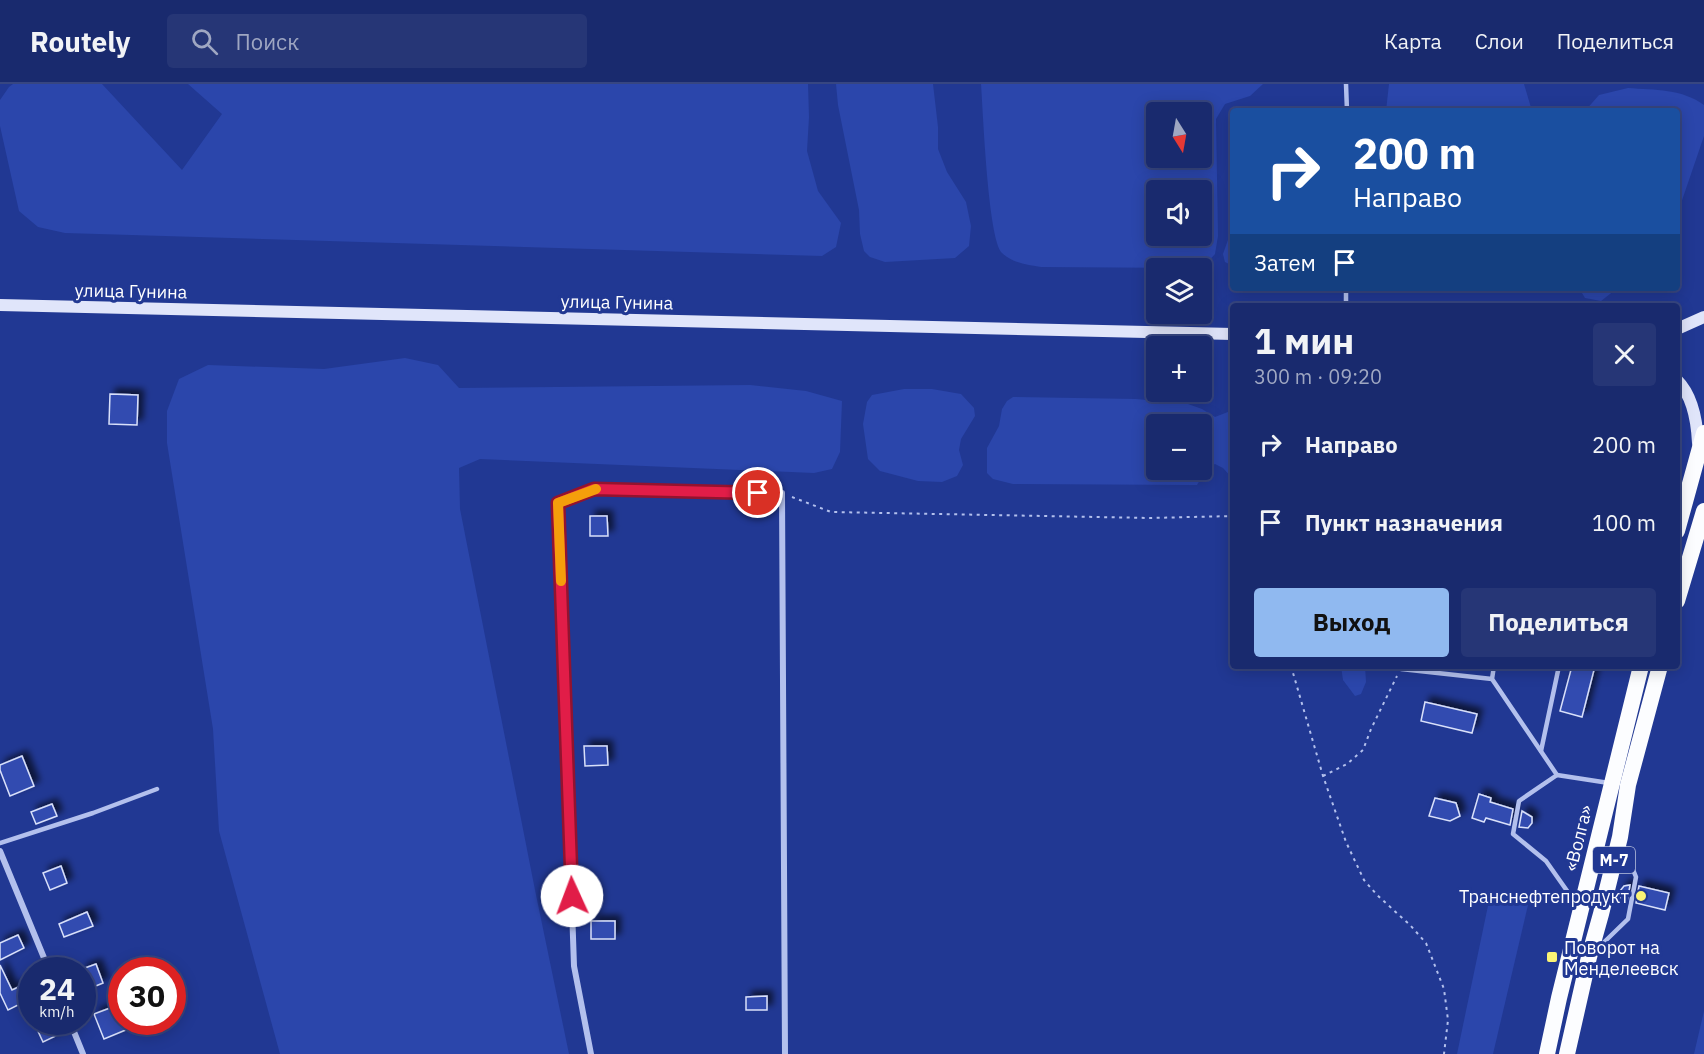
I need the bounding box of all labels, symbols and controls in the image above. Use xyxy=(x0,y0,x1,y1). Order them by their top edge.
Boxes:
search box xyxy=(167,14,587,68)
text: Routely xyxy=(30,23,131,60)
icon: search xyxy=(188,25,221,58)
text: Поиск xyxy=(236,27,299,56)
text: Карта xyxy=(1384,27,1442,55)
text: Слои xyxy=(1475,27,1524,55)
text: Поделиться xyxy=(1557,27,1674,55)
north arrow xyxy=(1146,102,1212,168)
map controls xyxy=(1146,102,1212,480)
text: 200 m xyxy=(1353,126,1476,181)
icon: right xyxy=(1254,132,1332,210)
text: Направо xyxy=(1353,179,1462,214)
button: sound xyxy=(1146,180,1212,246)
icon: arrive xyxy=(1328,246,1361,279)
text: Затем xyxy=(1254,248,1316,277)
button: layers xyxy=(1146,258,1212,324)
street label: улица Гунина xyxy=(74,279,188,303)
street label: улица Гунина xyxy=(560,290,674,314)
text: 1 мин xyxy=(1254,317,1354,364)
button: close xyxy=(1593,323,1656,386)
button: + xyxy=(1146,336,1212,402)
text: 300 m · 09:20 xyxy=(1254,363,1382,390)
button: − xyxy=(1146,414,1212,480)
icon: right xyxy=(1254,428,1287,461)
text: Направо xyxy=(1305,430,1398,459)
text: 200 m xyxy=(1592,430,1656,459)
pin xyxy=(732,467,783,518)
icon: arrive xyxy=(741,476,774,509)
icon: arrive xyxy=(1254,506,1287,539)
text: Пункт назначения xyxy=(1305,508,1503,537)
text: 100 m xyxy=(1592,508,1656,537)
button: Выход xyxy=(1254,588,1449,657)
button: Поделиться xyxy=(1461,588,1656,657)
street label: «Волга» xyxy=(1559,802,1597,874)
road number: М-7 xyxy=(1593,847,1635,873)
position arrow xyxy=(540,864,604,928)
place label: Транснефтепродукт xyxy=(1459,885,1629,908)
marker: Транснефтепродукт xyxy=(1634,889,1648,903)
place label: Поворот на Менделеевск xyxy=(1564,936,1679,980)
marker: Поворот на Менделеевск xyxy=(1545,950,1559,964)
speed limit sign: 30 xyxy=(108,957,186,1035)
text: 24 xyxy=(39,969,75,1008)
text: km/h xyxy=(39,1002,75,1021)

